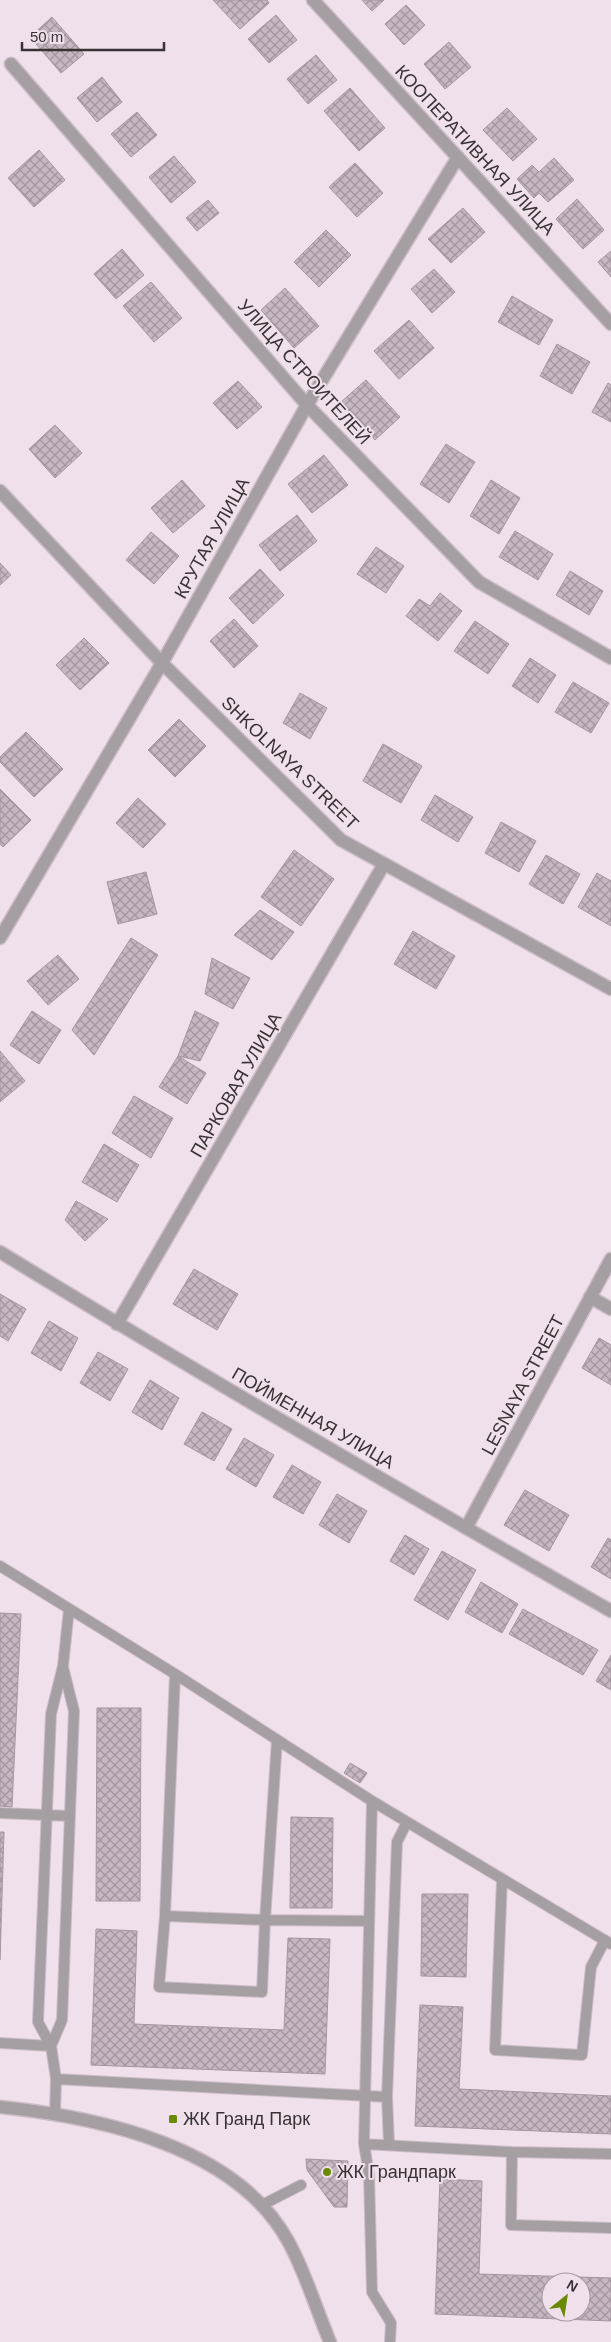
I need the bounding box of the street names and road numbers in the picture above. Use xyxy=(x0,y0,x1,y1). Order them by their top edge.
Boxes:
street label: КООПЕРАТИВНАЯ УЛИЦА xyxy=(391,61,559,239)
street label: УЛИЦА СТРОИТЕЛЕЙ xyxy=(234,295,375,448)
street label: КРУТАЯ УЛИЦА xyxy=(171,474,253,602)
street label: SHKOLNAYA STREET xyxy=(217,692,363,834)
street label: ПАРКОВАЯ УЛИЦА xyxy=(186,1009,286,1161)
street label: LESNAYA STREET xyxy=(478,1312,568,1458)
street label: ПОЙМЕННАЯ УЛИЦА xyxy=(228,1363,398,1473)

